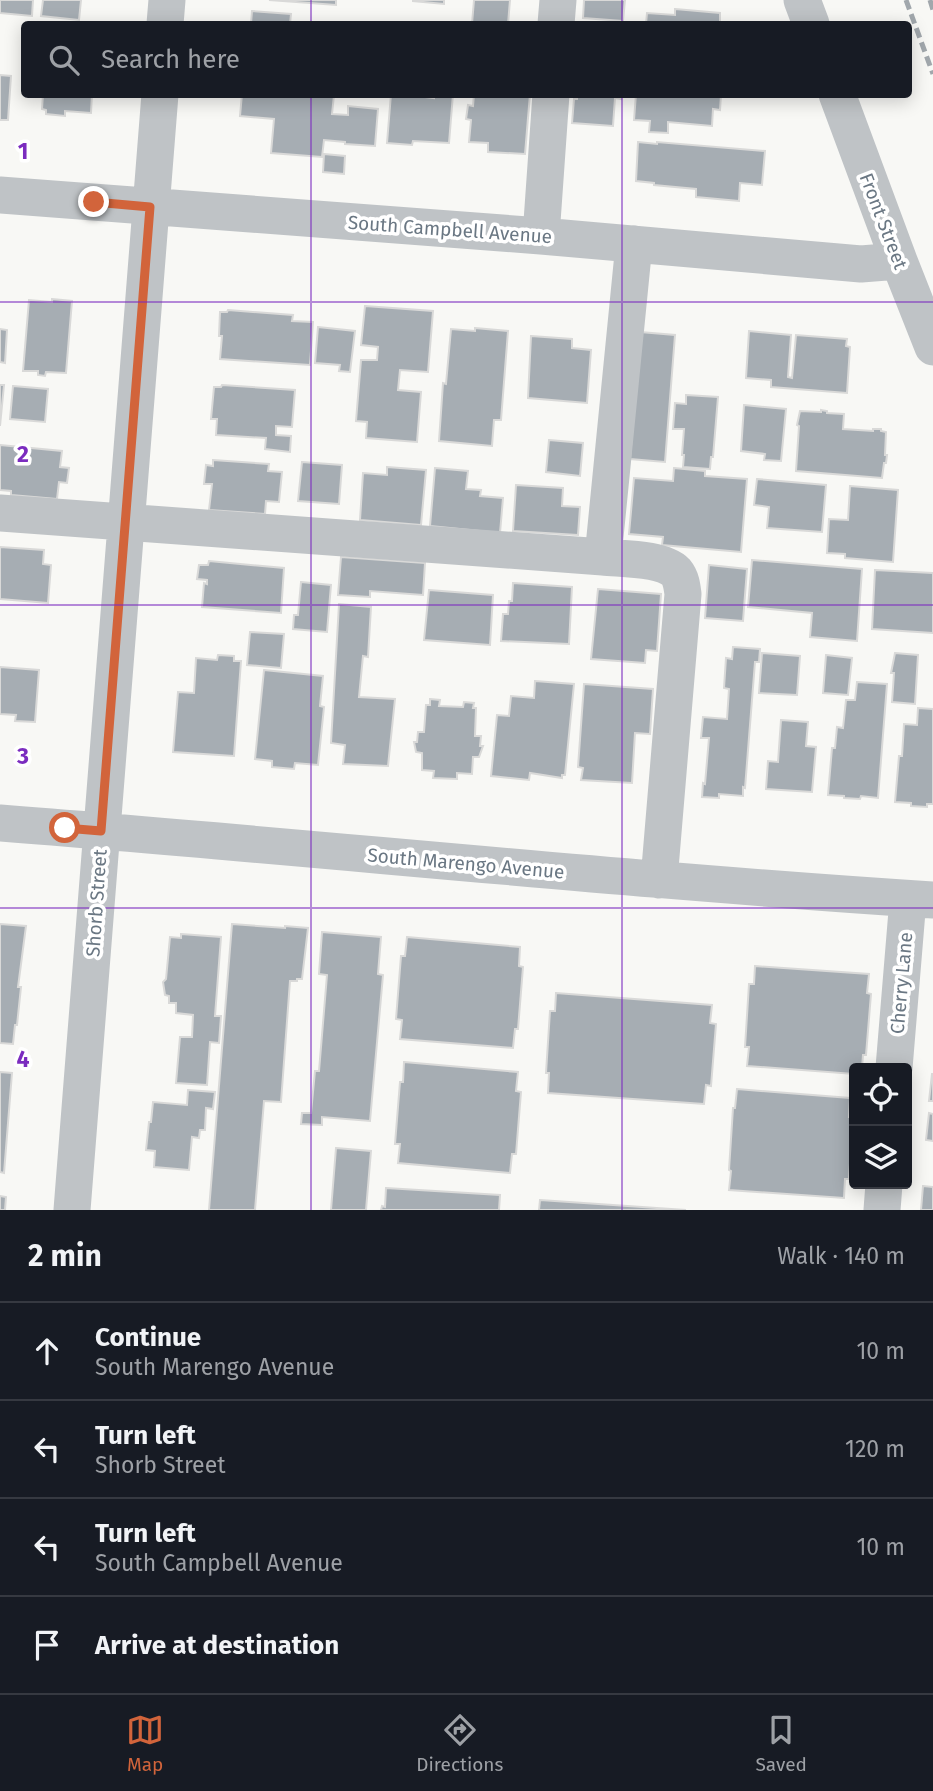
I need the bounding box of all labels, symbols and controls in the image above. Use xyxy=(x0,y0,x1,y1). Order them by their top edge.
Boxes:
search box xyxy=(21,21,912,98)
icon: search xyxy=(45,41,83,79)
text: Search here xyxy=(101,44,240,75)
text: 1 xyxy=(18,137,28,165)
street label: Front Street xyxy=(855,170,912,273)
route end xyxy=(78,186,109,217)
street label: South Campbell Avenue xyxy=(347,211,553,248)
text: 2 xyxy=(17,440,29,468)
text: 3 xyxy=(16,742,29,770)
route start xyxy=(49,812,80,843)
street label: South Marengo Avenue xyxy=(366,843,565,884)
street label: Shorb Street xyxy=(81,848,112,958)
street label: Cherry Lane xyxy=(886,931,917,1035)
text: 4 xyxy=(17,1045,30,1073)
map controls xyxy=(849,1063,912,1189)
button: locate xyxy=(849,1063,912,1126)
button: layers xyxy=(849,1126,912,1189)
text: 2 min xyxy=(28,1238,102,1274)
text: Walk · 140 m xyxy=(777,1242,905,1270)
text: Continue xyxy=(95,1322,201,1353)
icon: ahead xyxy=(28,1332,66,1370)
text: 10 m xyxy=(856,1337,905,1365)
text: South Marengo Avenue xyxy=(95,1353,334,1381)
text: Turn left xyxy=(95,1420,196,1451)
icon: left xyxy=(28,1430,66,1468)
text: 120 m xyxy=(845,1435,905,1463)
text: Shorb Street xyxy=(95,1451,225,1479)
text: Turn left xyxy=(95,1518,196,1549)
icon: left xyxy=(28,1528,66,1566)
text: 10 m xyxy=(856,1533,905,1561)
text: South Campbell Avenue xyxy=(95,1549,343,1577)
icon: arrive xyxy=(28,1626,66,1664)
text: Arrive at destination xyxy=(95,1630,339,1661)
tab: Map xyxy=(126,1711,164,1776)
tab: Directions xyxy=(416,1711,503,1776)
tab: Saved xyxy=(756,1711,807,1776)

